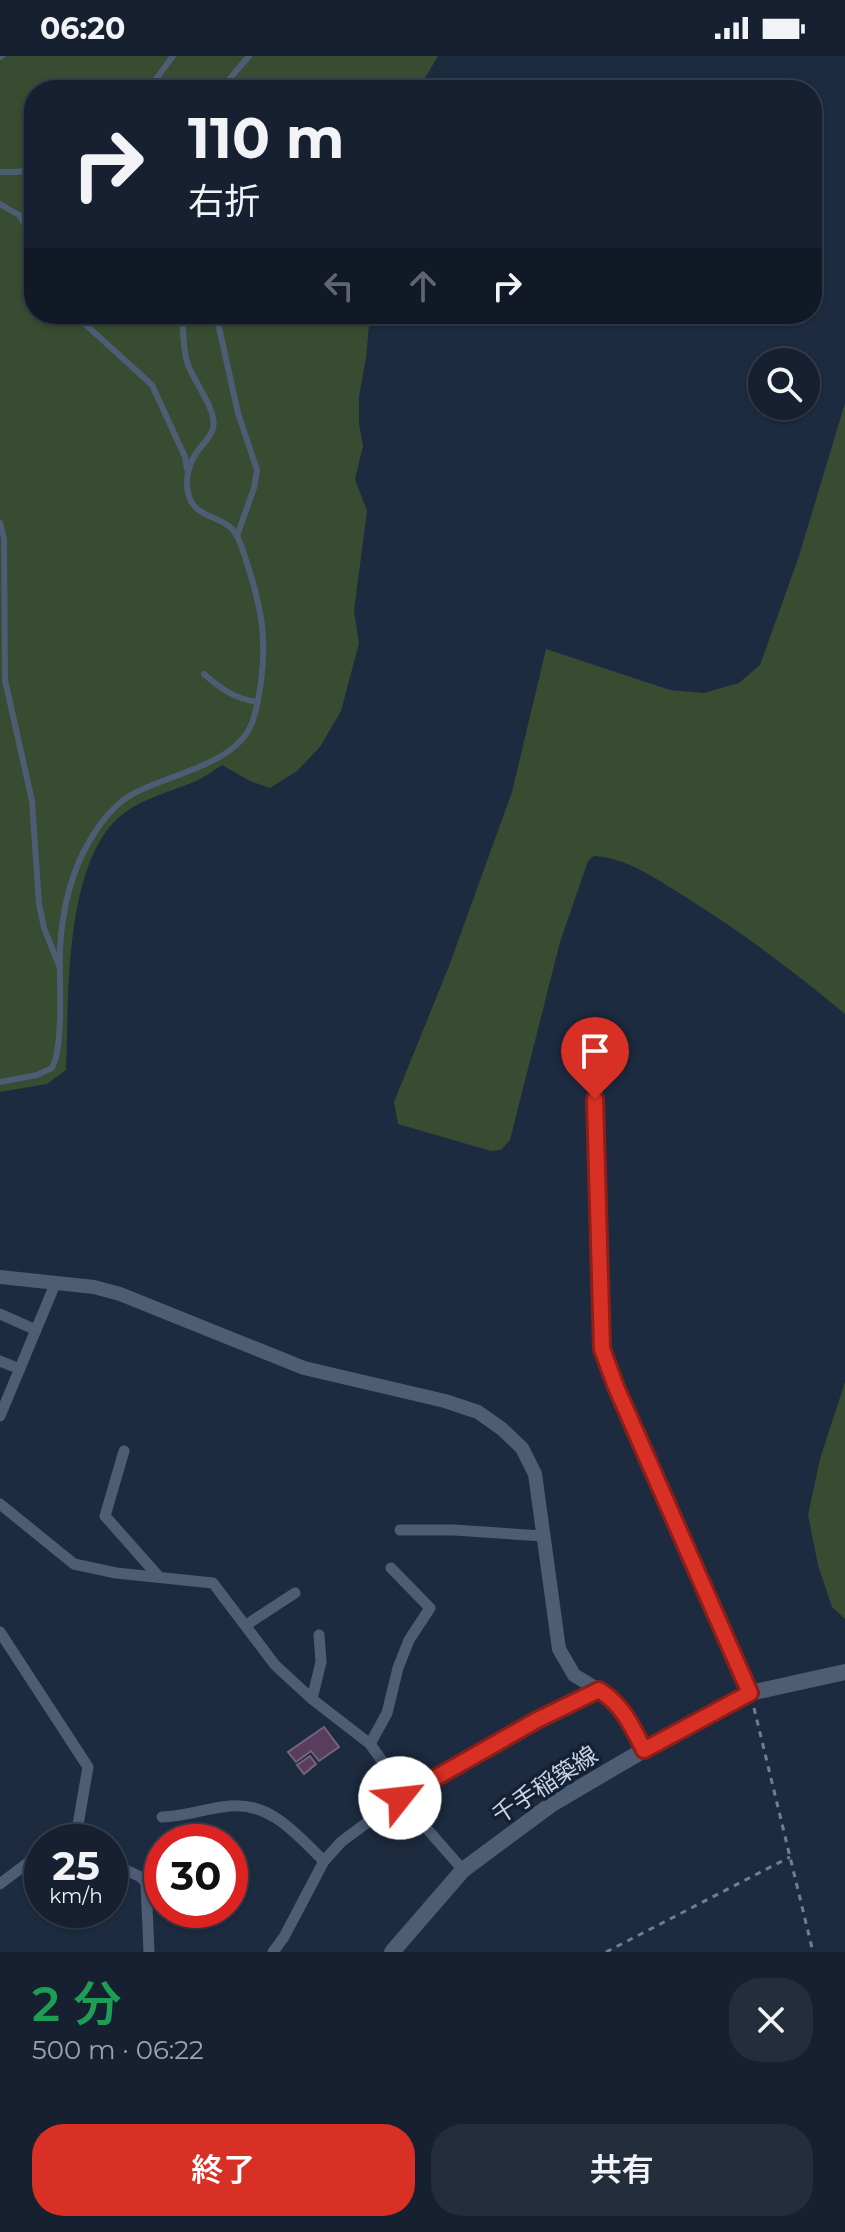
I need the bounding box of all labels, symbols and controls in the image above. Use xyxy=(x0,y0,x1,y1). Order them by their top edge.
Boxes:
text: 06:20 xyxy=(40,10,125,47)
text: 110 m xyxy=(188,104,345,172)
icon: right xyxy=(56,112,160,216)
text: 右折 xyxy=(188,179,260,223)
icon: left xyxy=(317,264,361,308)
icon: ahead xyxy=(401,264,445,308)
icon: right xyxy=(485,264,529,308)
map controls xyxy=(748,348,820,420)
button: search xyxy=(748,348,820,420)
pin xyxy=(561,1017,629,1099)
icon: arrive xyxy=(573,1029,617,1073)
street label: 千手稲築線 xyxy=(487,1740,603,1829)
position arrow xyxy=(358,1756,442,1840)
speed limit sign: 30 xyxy=(144,1824,248,1928)
text: 25 xyxy=(52,1841,100,1890)
text: km/h xyxy=(49,1884,103,1908)
text: 2 分 xyxy=(32,1975,121,2033)
button: close xyxy=(729,1978,813,2062)
text: 500 m · 06:22 xyxy=(32,2034,204,2066)
button: 終了 xyxy=(32,2124,415,2216)
button: 共有 xyxy=(431,2124,813,2216)

